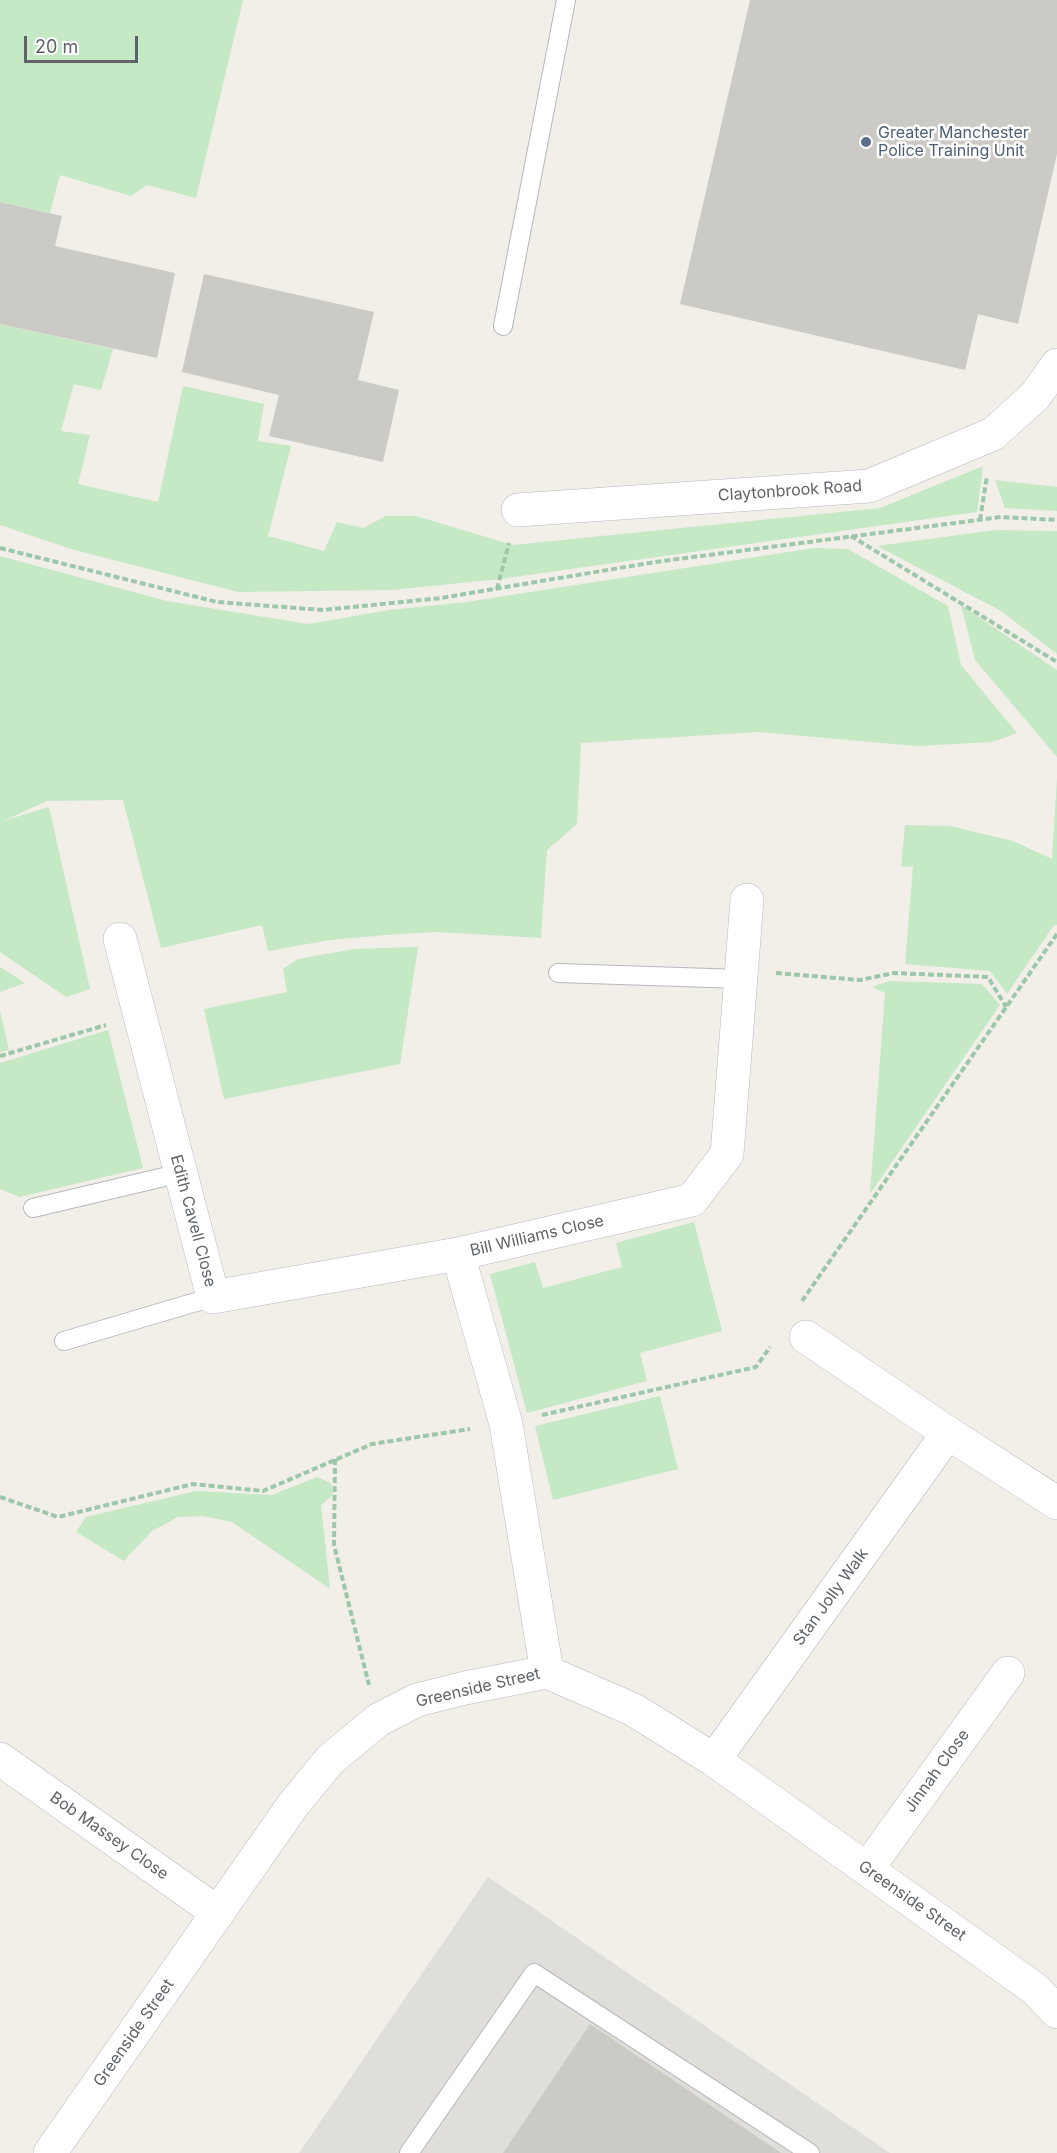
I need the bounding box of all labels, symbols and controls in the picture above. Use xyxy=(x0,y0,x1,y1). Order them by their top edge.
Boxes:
scale bar xyxy=(27,24,141,62)
text: 20 m xyxy=(35,36,78,57)
place label: Greater Manchester Police Training Unit xyxy=(878,123,1029,161)
marker: Greater Manchester Police Training Unit xyxy=(859,135,873,149)
street label: Claytonbrook Road xyxy=(717,476,863,506)
street label: Edith Cavell Close xyxy=(166,1153,220,1289)
street label: Bill Williams Close xyxy=(468,1211,606,1261)
street label: Stan Jolly Walk xyxy=(789,1545,873,1649)
street label: Greenside Street xyxy=(414,1664,542,1712)
street label: Jinnah Close xyxy=(900,1726,974,1816)
street label: Bob Massey Close xyxy=(46,1788,172,1884)
street label: Greenside Street xyxy=(855,1857,969,1945)
street label: Greenside Street xyxy=(90,1976,178,2090)

